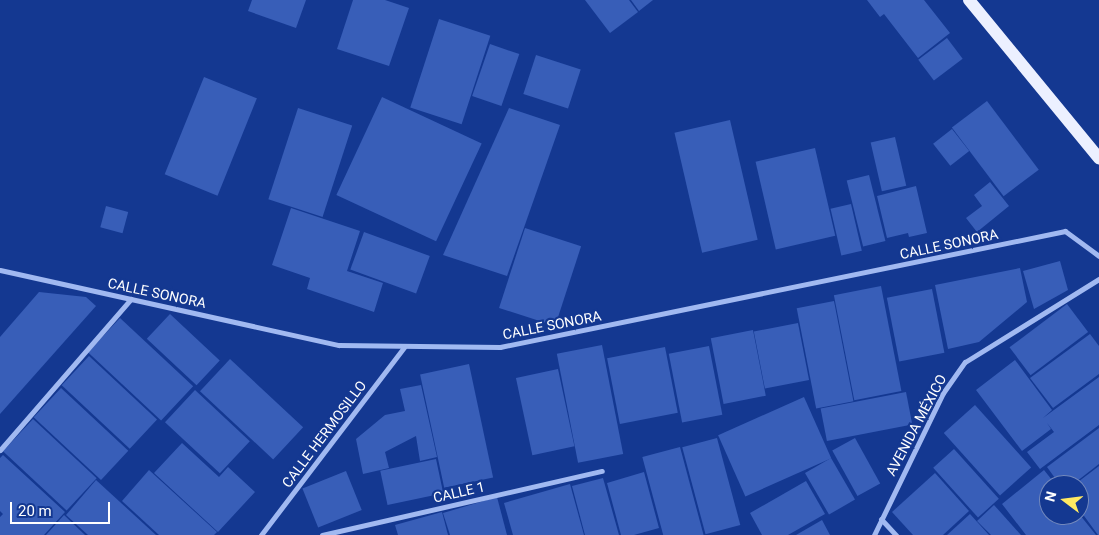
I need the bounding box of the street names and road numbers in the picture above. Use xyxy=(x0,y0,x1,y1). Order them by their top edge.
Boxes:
street label: CALLE SONORA xyxy=(898,225,1000,263)
street label: CALLE SONORA xyxy=(106,274,208,312)
street label: CALLE SONORA xyxy=(501,307,603,343)
street label: AVENIDA MÉXICO xyxy=(882,371,950,479)
street label: CALLE HERMOSILLO xyxy=(278,377,370,491)
street label: CALLE 1 xyxy=(431,478,487,506)

